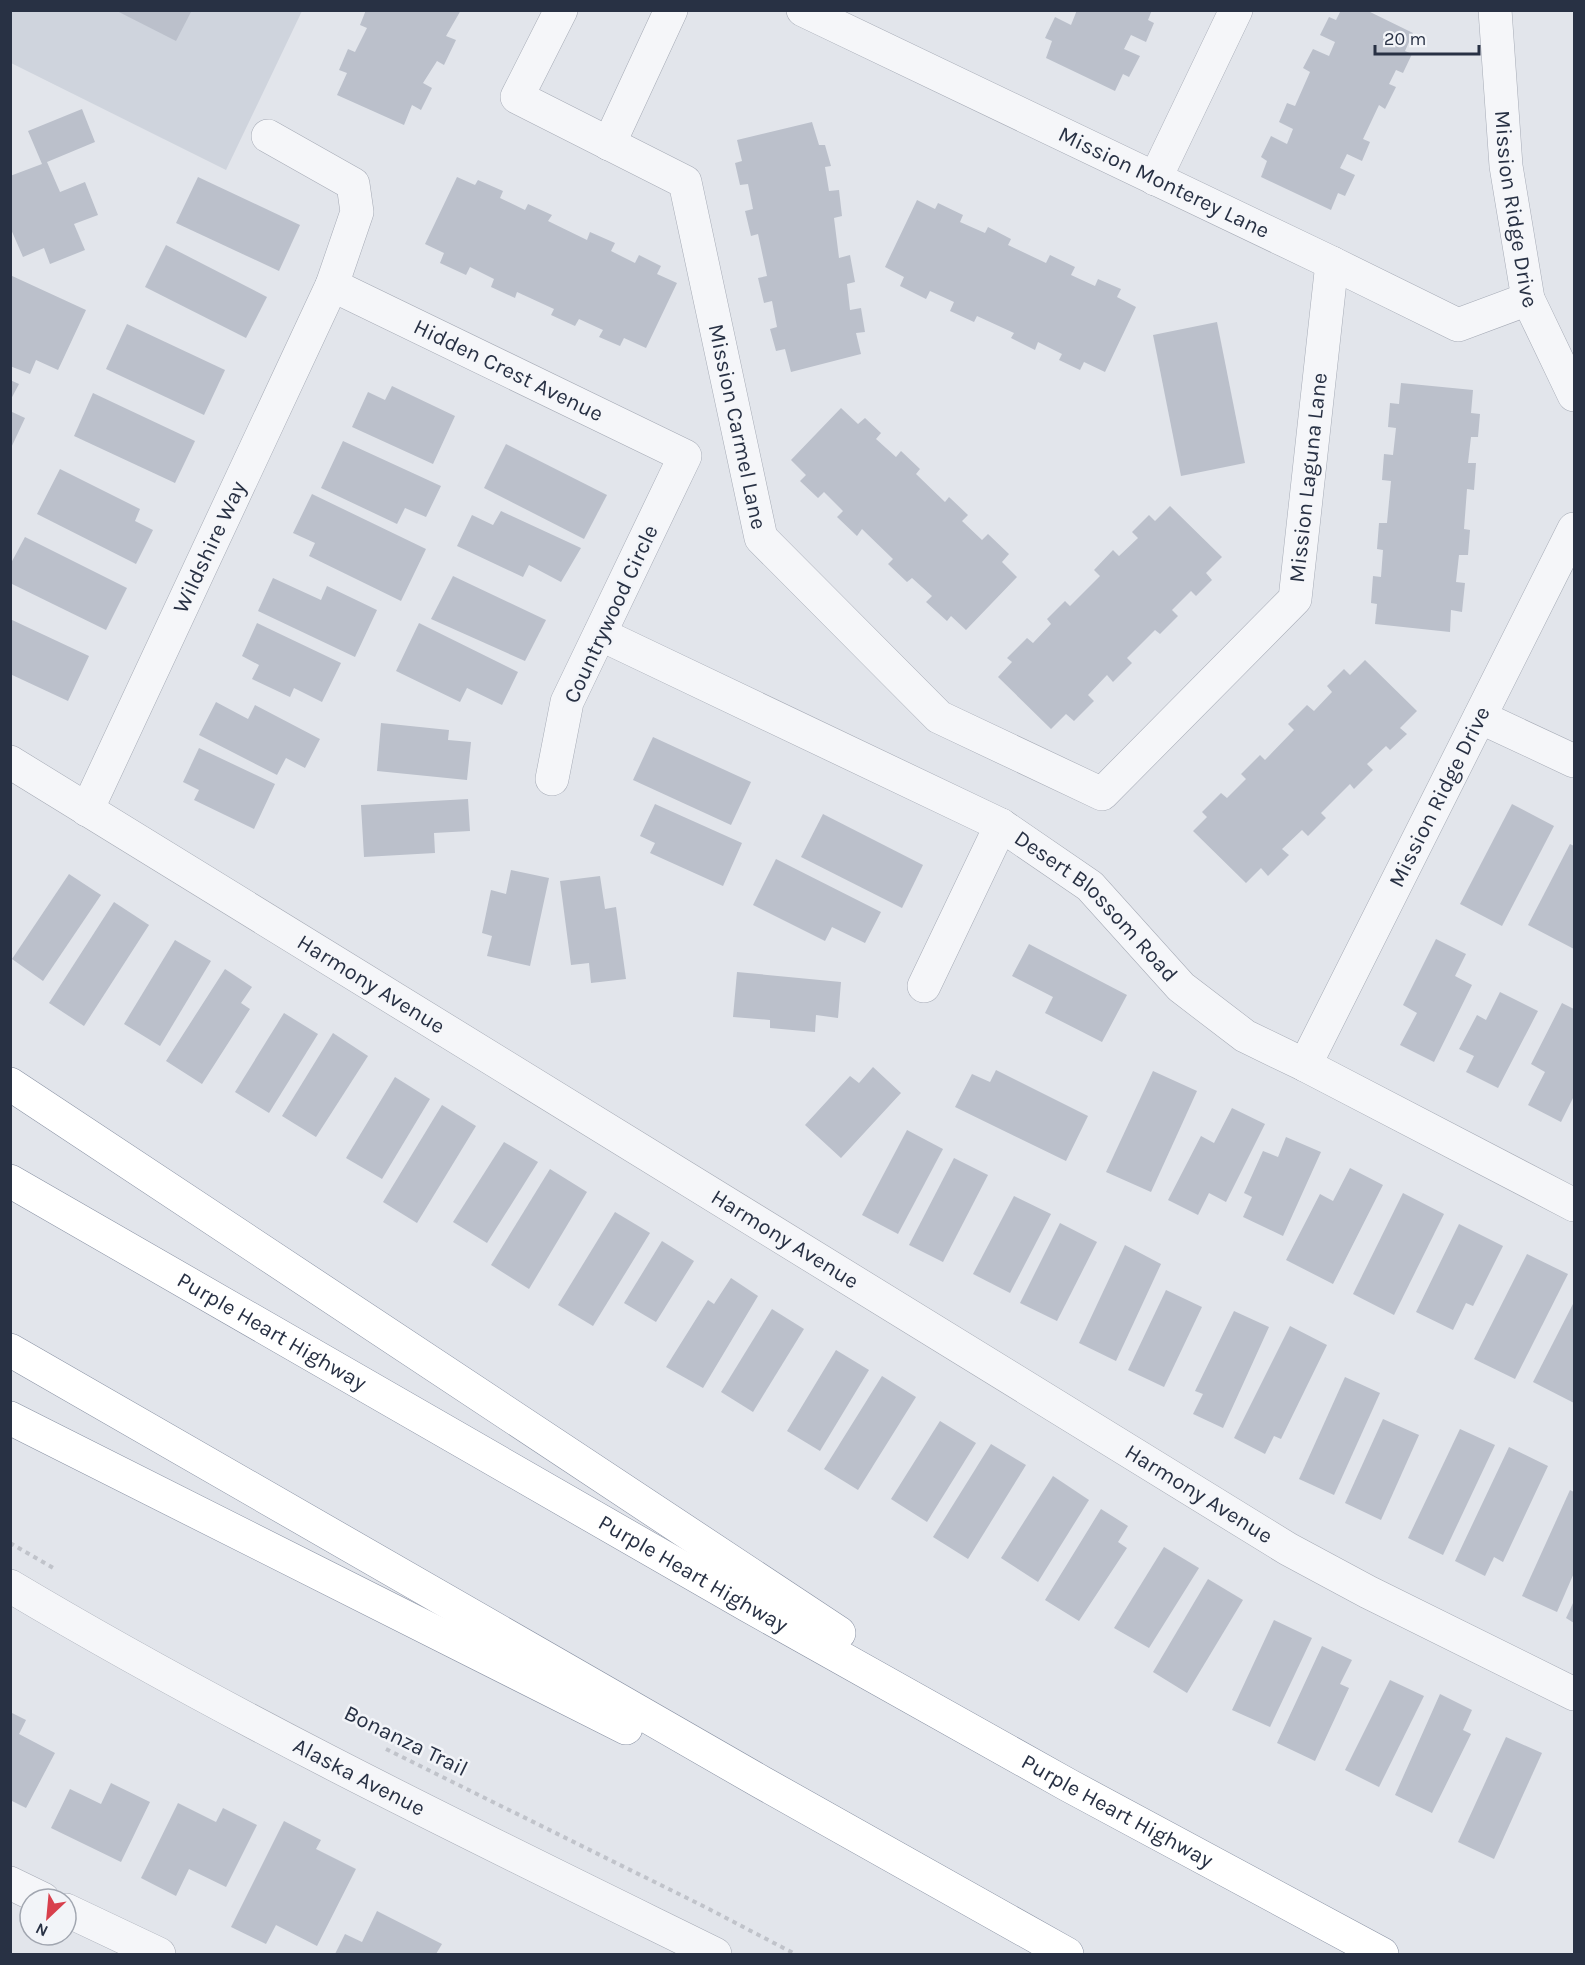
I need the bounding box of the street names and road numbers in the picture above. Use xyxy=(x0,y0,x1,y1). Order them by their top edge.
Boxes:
street label: Mission Ridge Drive xyxy=(1489,109,1543,312)
street label: Mission Monterey Lane xyxy=(1054,121,1274,244)
street label: Hidden Crest Avenue xyxy=(409,314,607,427)
street label: Mission Carmel Lane xyxy=(703,322,772,532)
street label: Mission Laguna Lane xyxy=(1284,371,1333,584)
street label: Wildshire Way xyxy=(168,477,252,617)
street label: Countrywood Circle xyxy=(558,521,664,707)
street label: Mission Ridge Drive xyxy=(1383,702,1496,892)
street label: Desert Blossom Road xyxy=(1009,825,1183,987)
street label: Harmony Avenue xyxy=(292,929,450,1040)
street label: Harmony Avenue xyxy=(706,1184,863,1294)
street label: Purple Heart Highway xyxy=(173,1267,371,1396)
street label: Harmony Avenue xyxy=(1120,1439,1277,1549)
street label: Purple Heart Highway xyxy=(594,1509,792,1638)
street label: Bonanza Trail xyxy=(340,1700,472,1782)
street label: Alaska Avenue xyxy=(289,1732,429,1822)
street label: Purple Heart Highway xyxy=(1017,1749,1217,1874)

